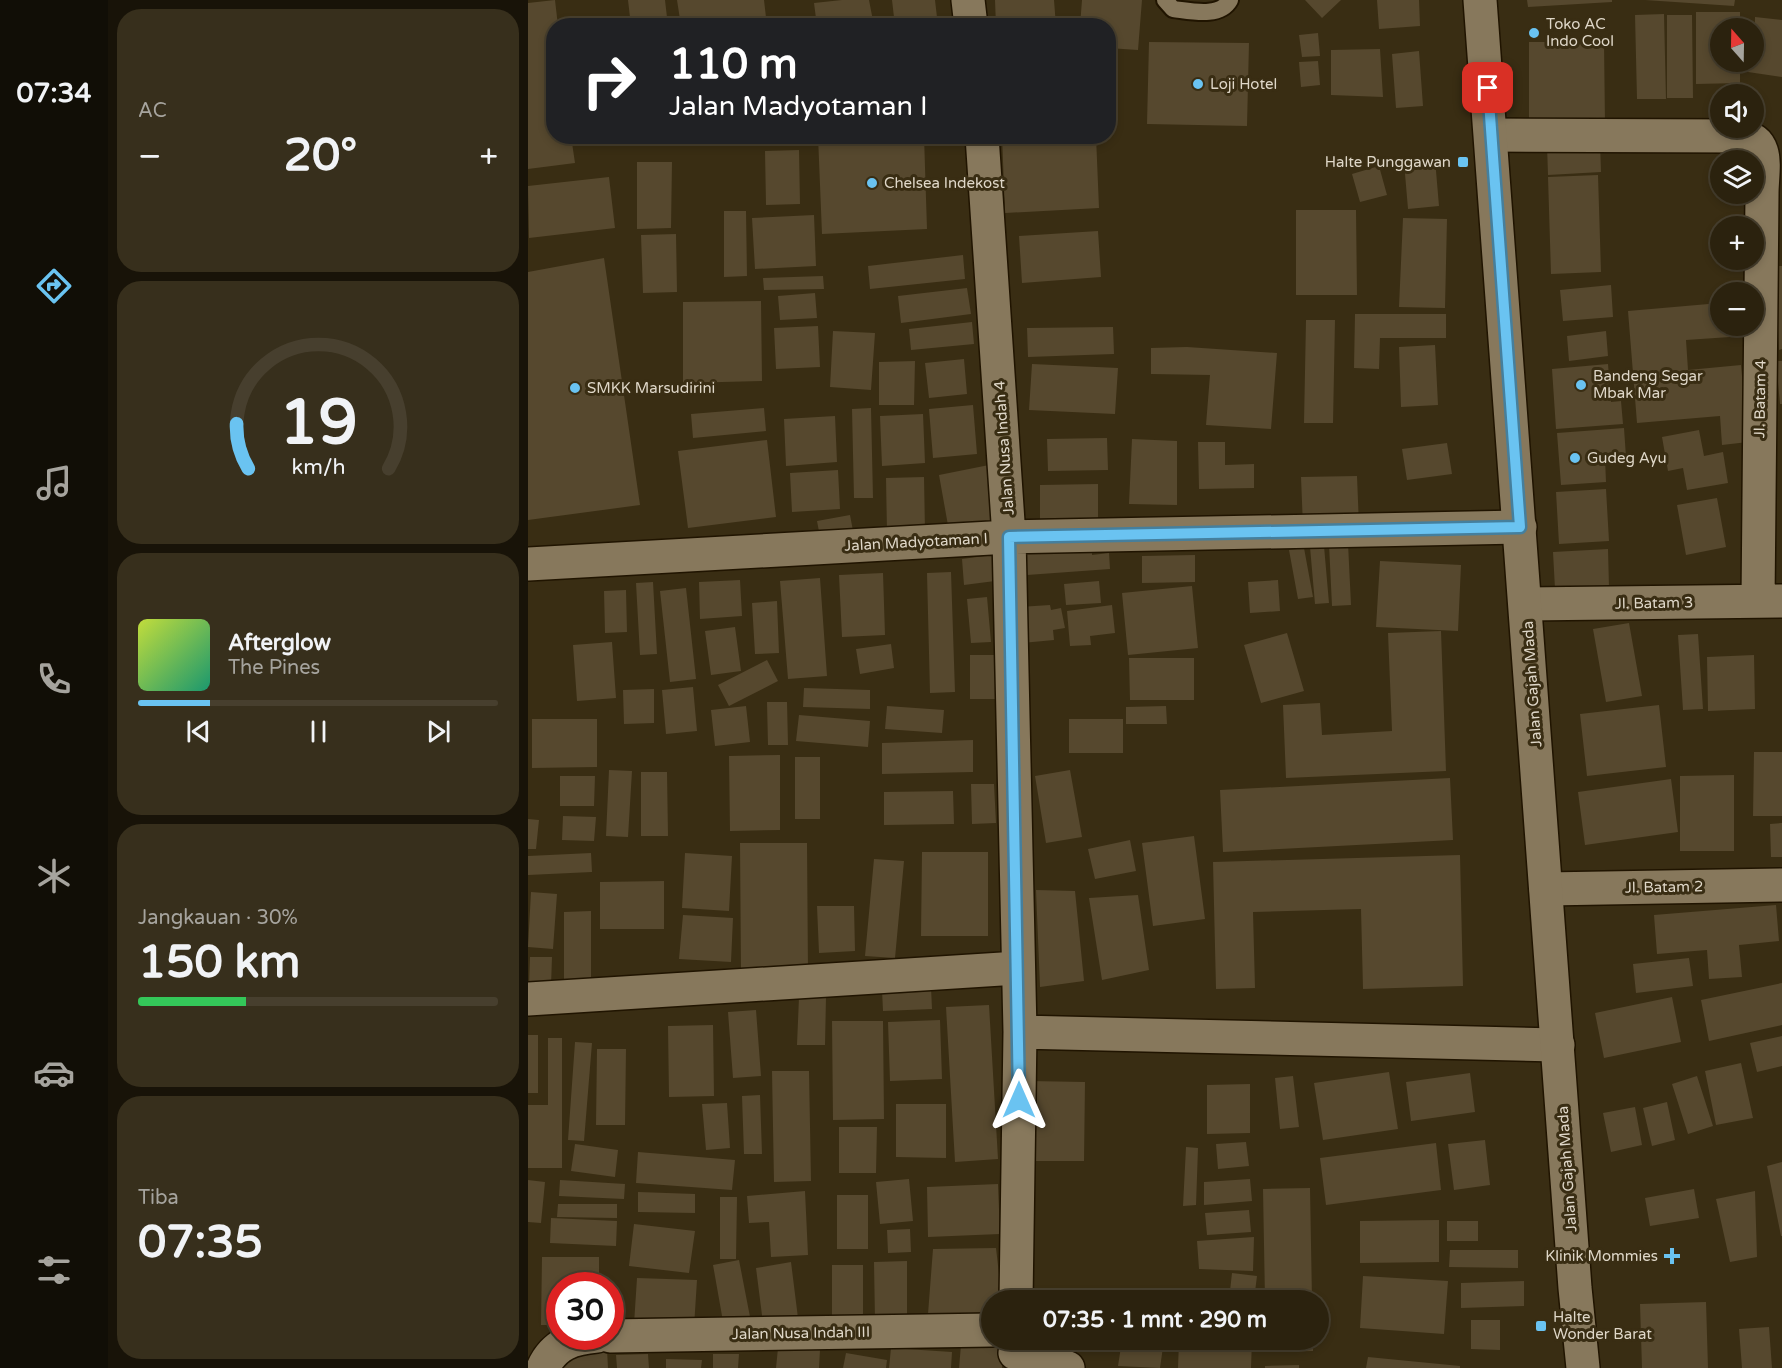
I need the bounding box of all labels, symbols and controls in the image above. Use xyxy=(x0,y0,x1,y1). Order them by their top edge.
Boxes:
place label: Toko AC Indo Cool xyxy=(1546,15,1614,50)
north arrow xyxy=(1710,18,1764,72)
map controls xyxy=(1710,18,1764,336)
marker: Toko AC Indo Cool xyxy=(1527,26,1541,40)
text: 110 m xyxy=(669,39,798,90)
icon: right xyxy=(570,42,648,120)
pin xyxy=(1462,62,1513,113)
icon: arrive xyxy=(1471,71,1504,104)
place label: Loji Hotel xyxy=(1210,75,1277,93)
text: 07:34 xyxy=(17,77,91,110)
marker: Loji Hotel xyxy=(1191,77,1205,91)
button: sound xyxy=(1710,84,1764,138)
text: Jalan Madyotaman I xyxy=(669,90,928,123)
text: AC xyxy=(138,99,167,123)
text: 20° xyxy=(284,129,357,183)
text: − xyxy=(138,137,162,176)
text: + xyxy=(479,137,498,176)
button: layers xyxy=(1710,150,1764,204)
place label: Halte Punggawan xyxy=(1325,153,1451,171)
marker: Halte Punggawan xyxy=(1456,155,1470,169)
place label: Chelsea Indekost xyxy=(884,174,1005,192)
marker: Chelsea Indekost xyxy=(865,176,879,190)
button: + xyxy=(1710,216,1764,270)
icon: directions xyxy=(33,265,75,307)
button: − xyxy=(1710,282,1764,336)
street label: Jl. Batam 4 xyxy=(1750,360,1770,438)
place label: Bandeng Segar Mbak Mar xyxy=(1593,367,1703,402)
marker: Bandeng Segar Mbak Mar xyxy=(1574,378,1588,392)
place label: SMKK Marsudirini xyxy=(587,379,715,397)
street label: Jalan Nusa Indah 4 xyxy=(990,380,1018,516)
marker: SMKK Marsudirini xyxy=(568,381,582,395)
text: 19 xyxy=(279,386,357,461)
place label: Gudeg Ayu xyxy=(1587,449,1667,467)
marker: Gudeg Ayu xyxy=(1568,451,1582,465)
text: km/h xyxy=(291,455,345,481)
icon: music xyxy=(33,462,75,504)
street label: Jalan Madyotaman I xyxy=(844,529,988,555)
street label: Jl. Batam 3 xyxy=(1615,593,1693,613)
street label: Jalan Gajah Mada xyxy=(1519,620,1545,748)
text: Afterglow xyxy=(228,630,331,656)
text: The Pines xyxy=(228,656,320,680)
icon: phone xyxy=(33,658,75,700)
icon: previous xyxy=(182,715,215,748)
icon: pause xyxy=(302,715,335,748)
icon: next xyxy=(422,715,455,748)
icon: climate xyxy=(33,855,75,897)
street label: Jl. Batam 2 xyxy=(1625,877,1703,897)
text: Jangkauan · 30% xyxy=(138,906,298,930)
text: 150 km xyxy=(138,936,300,990)
icon: car xyxy=(33,1052,75,1094)
position arrow xyxy=(987,1068,1051,1132)
street label: Jalan Gajah Mada xyxy=(1554,1105,1580,1233)
text: Tiba xyxy=(138,1186,179,1210)
text: 07:35 xyxy=(138,1216,263,1270)
place label: Klinik Mommies xyxy=(1545,1247,1658,1265)
marker: Klinik Mommies xyxy=(1663,1247,1681,1265)
icon: filters xyxy=(33,1249,75,1291)
speed limit sign: 30 xyxy=(546,1272,624,1350)
text: 07:35 · 1 mnt · 290 m xyxy=(1043,1307,1267,1333)
place label: Halte Wonder Barat xyxy=(1553,1308,1652,1343)
marker: Halte Wonder Barat xyxy=(1534,1319,1548,1333)
street label: Jalan Nusa Indah III xyxy=(732,1323,870,1343)

